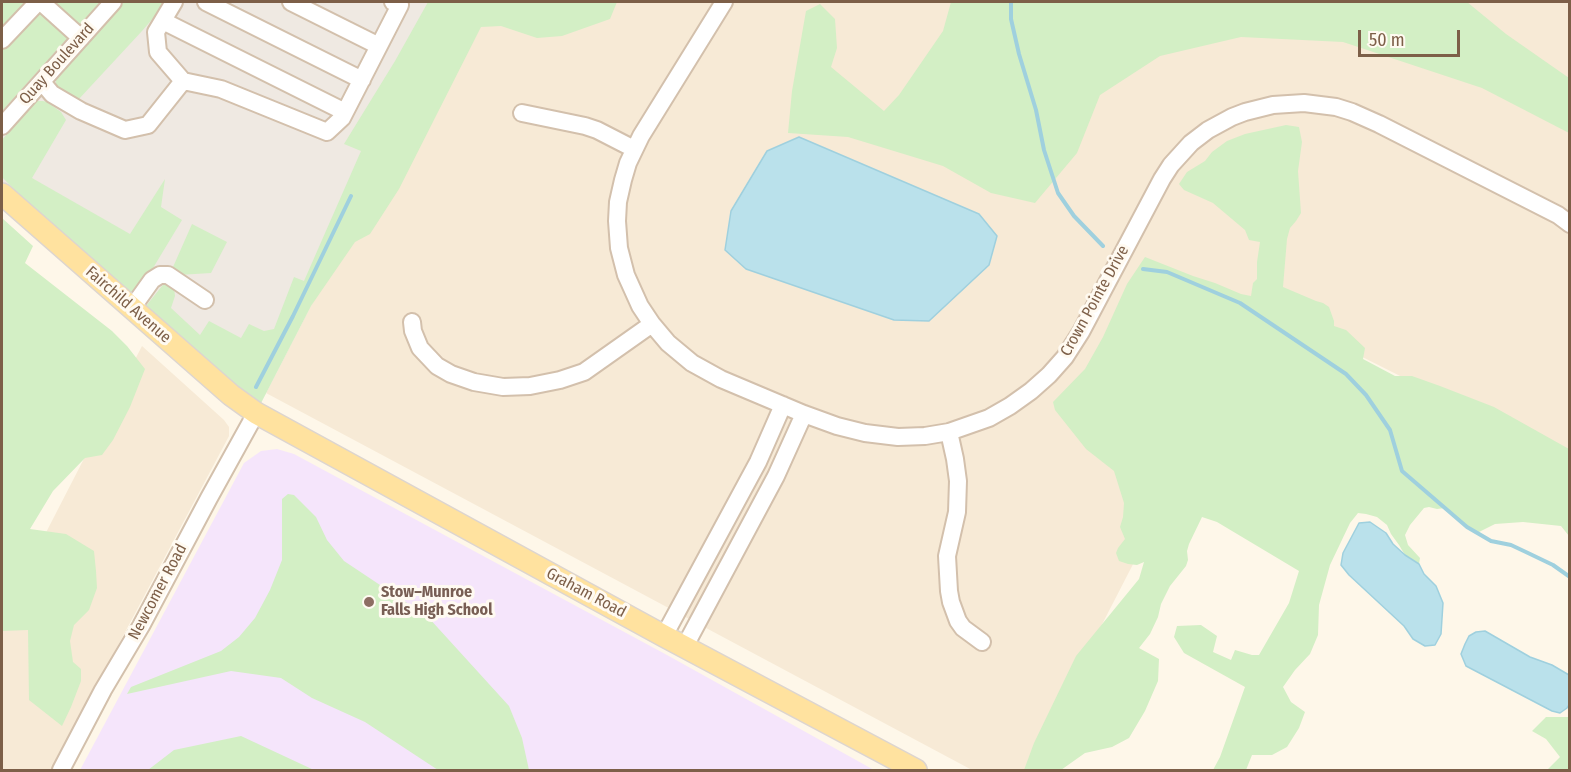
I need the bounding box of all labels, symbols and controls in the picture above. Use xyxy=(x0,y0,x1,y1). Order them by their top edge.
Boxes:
scale bar xyxy=(1361,18,1463,56)
street label: Quay Boulevard xyxy=(15,19,99,109)
text: 50 m xyxy=(1369,29,1405,51)
street label: Crown Pointe Drive xyxy=(1057,242,1133,360)
street label: Fairchild Avenue xyxy=(81,263,175,347)
street label: Newcomer Road xyxy=(125,541,191,643)
street label: Graham Road xyxy=(543,564,629,622)
place label: Stow–Munroe Falls High School xyxy=(381,583,493,621)
marker: Stow–Munroe Falls High School xyxy=(362,595,376,609)

